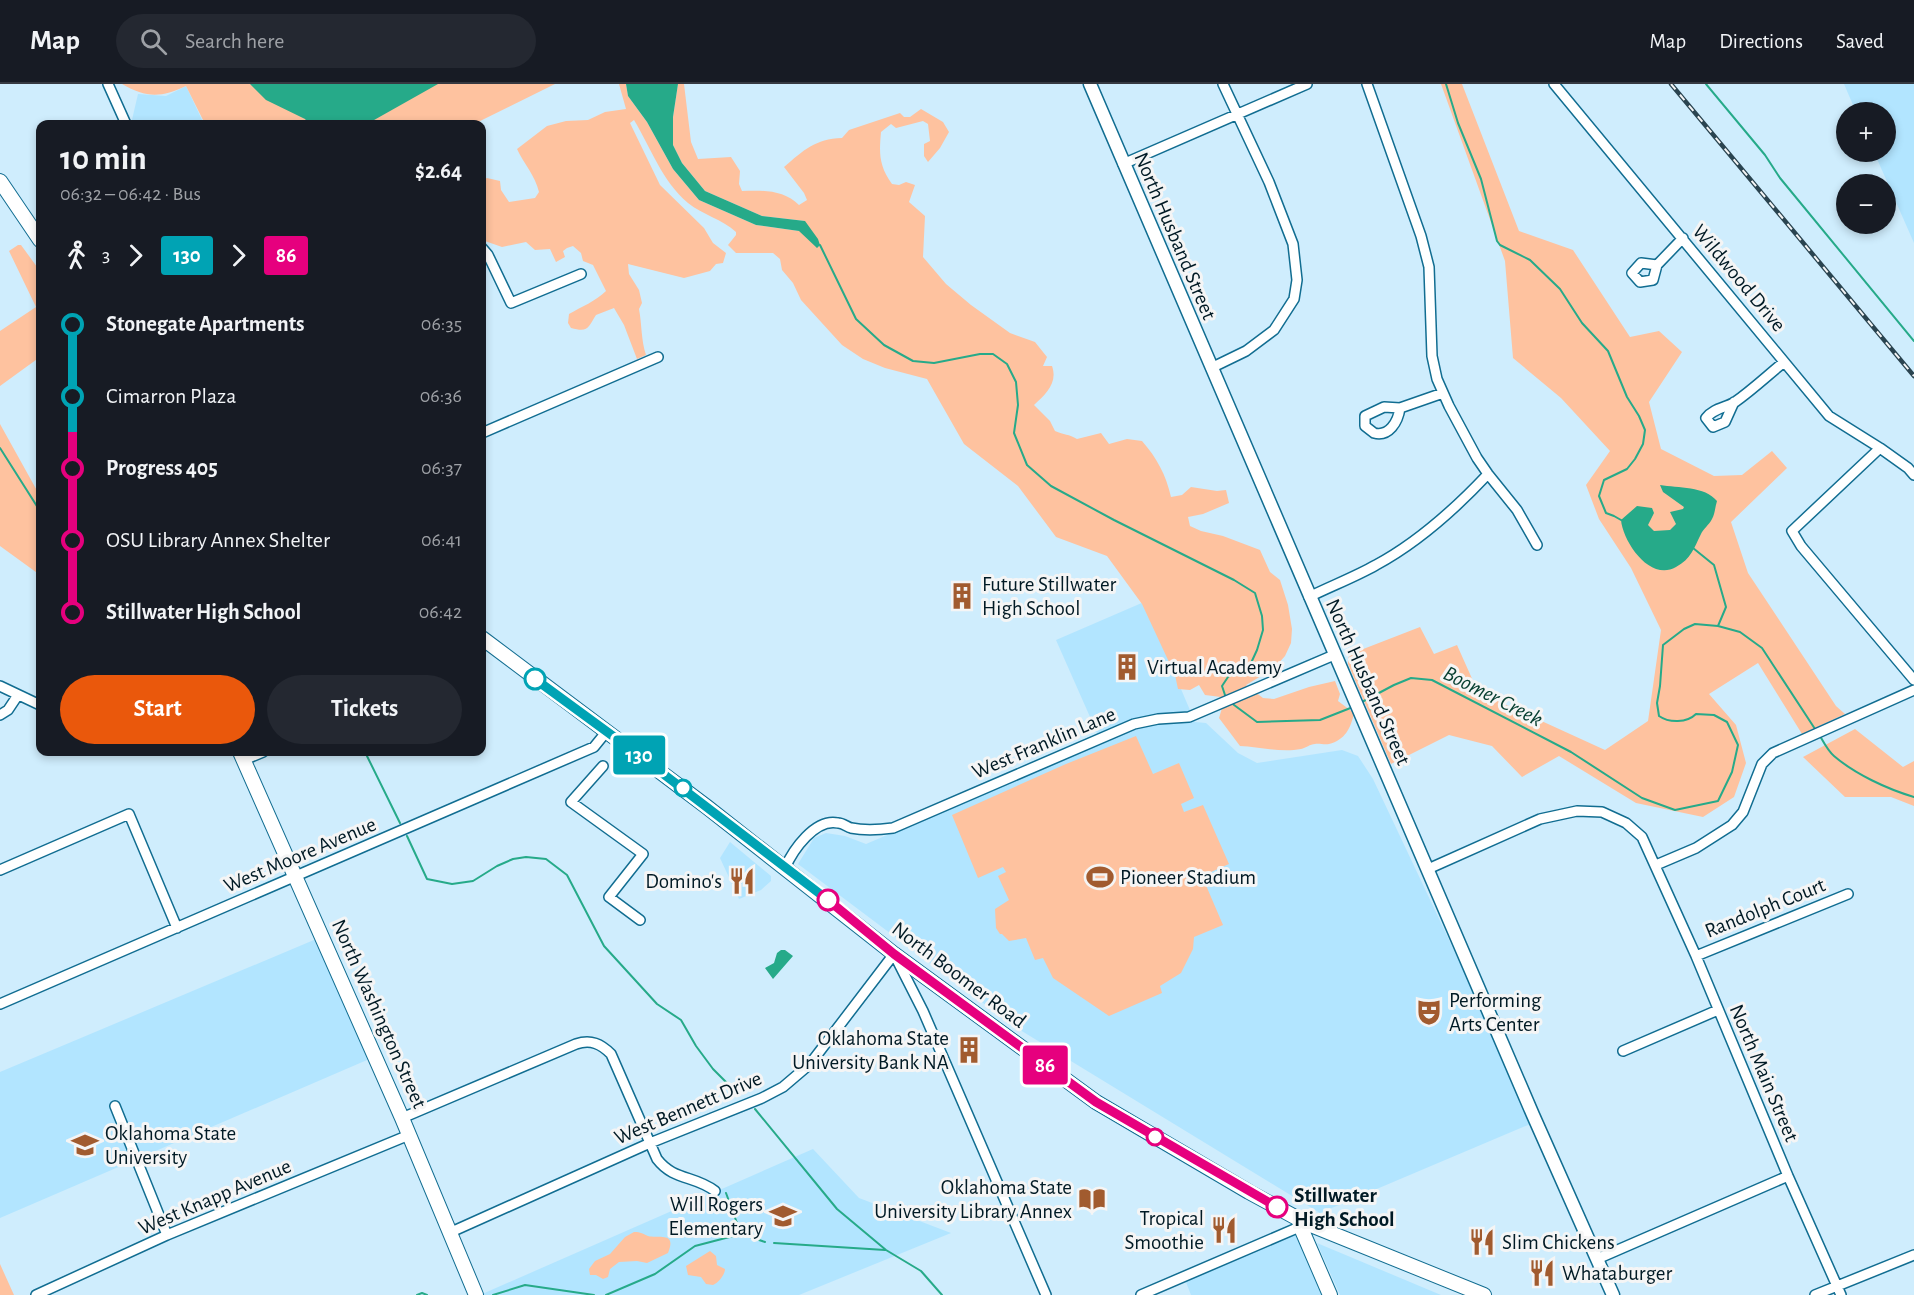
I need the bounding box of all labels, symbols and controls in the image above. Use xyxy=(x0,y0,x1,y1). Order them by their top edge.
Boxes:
search box xyxy=(116,14,536,68)
icon: search xyxy=(137,25,170,58)
text: Map xyxy=(30,27,80,55)
text: Search here xyxy=(185,30,284,52)
text: Map xyxy=(1650,31,1686,52)
text: Directions xyxy=(1719,31,1803,52)
text: Saved xyxy=(1836,31,1884,52)
map controls xyxy=(1836,102,1896,234)
button: + xyxy=(1836,102,1896,162)
text: 10 min xyxy=(60,143,147,176)
street label: North Husband Street xyxy=(1130,149,1220,323)
text: $2.64 xyxy=(415,160,462,182)
button: − xyxy=(1836,174,1896,234)
text: 06:32 – 06:42 · Bus xyxy=(60,184,201,204)
street label: Wildwood Drive xyxy=(1688,221,1790,335)
icon: walk xyxy=(60,239,93,272)
icon: forward xyxy=(119,239,152,272)
icon: forward xyxy=(222,239,255,272)
text: 3 xyxy=(102,245,110,265)
text: 130 xyxy=(173,245,201,266)
text: 86 xyxy=(276,245,296,266)
text: Stonegate Apartments xyxy=(106,313,305,335)
text: 06:35 xyxy=(421,314,462,334)
text: Cimarron Plaza xyxy=(106,385,236,407)
text: 06:36 xyxy=(420,386,462,406)
text: Progress 405 xyxy=(106,457,218,479)
text: 06:37 xyxy=(421,458,462,478)
text: OSU Library Annex Shelter xyxy=(106,529,330,551)
text: 06:41 xyxy=(421,530,462,550)
place label: Future Stillwater High School xyxy=(982,574,1117,619)
building icon: Future Stillwater High School xyxy=(947,581,977,611)
street label: North Husband Street xyxy=(1322,596,1414,768)
text: Stillwater High School xyxy=(106,601,301,623)
text: 06:42 xyxy=(419,602,462,622)
building icon: Virtual Academy xyxy=(1112,652,1142,682)
place label: Virtual Academy xyxy=(1147,657,1282,678)
water label: Boomer Creek xyxy=(1440,662,1546,730)
unlabelled marker xyxy=(524,668,546,690)
button: Start xyxy=(60,675,255,744)
button: Tickets xyxy=(267,675,462,744)
street label: West Franklin Lane xyxy=(969,703,1119,783)
line badge: 130 xyxy=(604,736,674,774)
text: 130 xyxy=(625,745,653,766)
unlabelled marker xyxy=(674,779,692,797)
street label: West Moore Avenue xyxy=(221,813,379,897)
sports icon: Pioneer Stadium xyxy=(1085,862,1115,892)
restaurant icon: Domino's xyxy=(727,866,757,896)
place label: Pioneer Stadium xyxy=(1120,867,1256,888)
place label: Domino's xyxy=(645,871,722,892)
street label: Randolph Court xyxy=(1702,874,1828,942)
unlabelled marker xyxy=(817,889,839,911)
street label: North Washington Street xyxy=(328,916,430,1112)
street label: North Boomer Road xyxy=(888,918,1030,1032)
place label: Performing Arts Center xyxy=(1449,990,1542,1035)
theatre icon: Performing Arts Center xyxy=(1414,997,1444,1027)
street label: North Main Street xyxy=(1726,1001,1802,1145)
place label: Oklahoma State University Bank NA xyxy=(792,1028,949,1073)
building icon: Oklahoma State University Bank NA xyxy=(954,1035,984,1065)
line badge: 86 xyxy=(1018,1046,1072,1084)
text: 86 xyxy=(1035,1055,1055,1076)
street label: West Bennett Drive xyxy=(611,1067,765,1149)
place label: Oklahoma State University xyxy=(105,1123,236,1168)
unlabelled marker xyxy=(1146,1128,1164,1146)
school or university icon: Oklahoma State University xyxy=(70,1130,100,1160)
street label: West Knapp Avenue xyxy=(136,1155,294,1239)
place label: Oklahoma State University Library Annex xyxy=(874,1177,1072,1222)
library icon: Oklahoma State University Library Annex xyxy=(1077,1184,1107,1214)
place label: Stillwater High School xyxy=(1294,1185,1395,1230)
place label: Will Rogers Elementary xyxy=(669,1194,763,1239)
marker: Stillwater High School xyxy=(1266,1196,1288,1218)
school or university icon: Will Rogers Elementary xyxy=(768,1201,798,1231)
place label: Tropical Smoothie xyxy=(1124,1208,1204,1253)
restaurant icon: Tropical Smoothie xyxy=(1209,1215,1239,1245)
restaurant icon: Slim Chickens xyxy=(1467,1227,1497,1257)
place label: Slim Chickens xyxy=(1502,1232,1615,1253)
restaurant icon: Whataburger xyxy=(1527,1258,1557,1288)
place label: Whataburger xyxy=(1562,1263,1673,1284)

